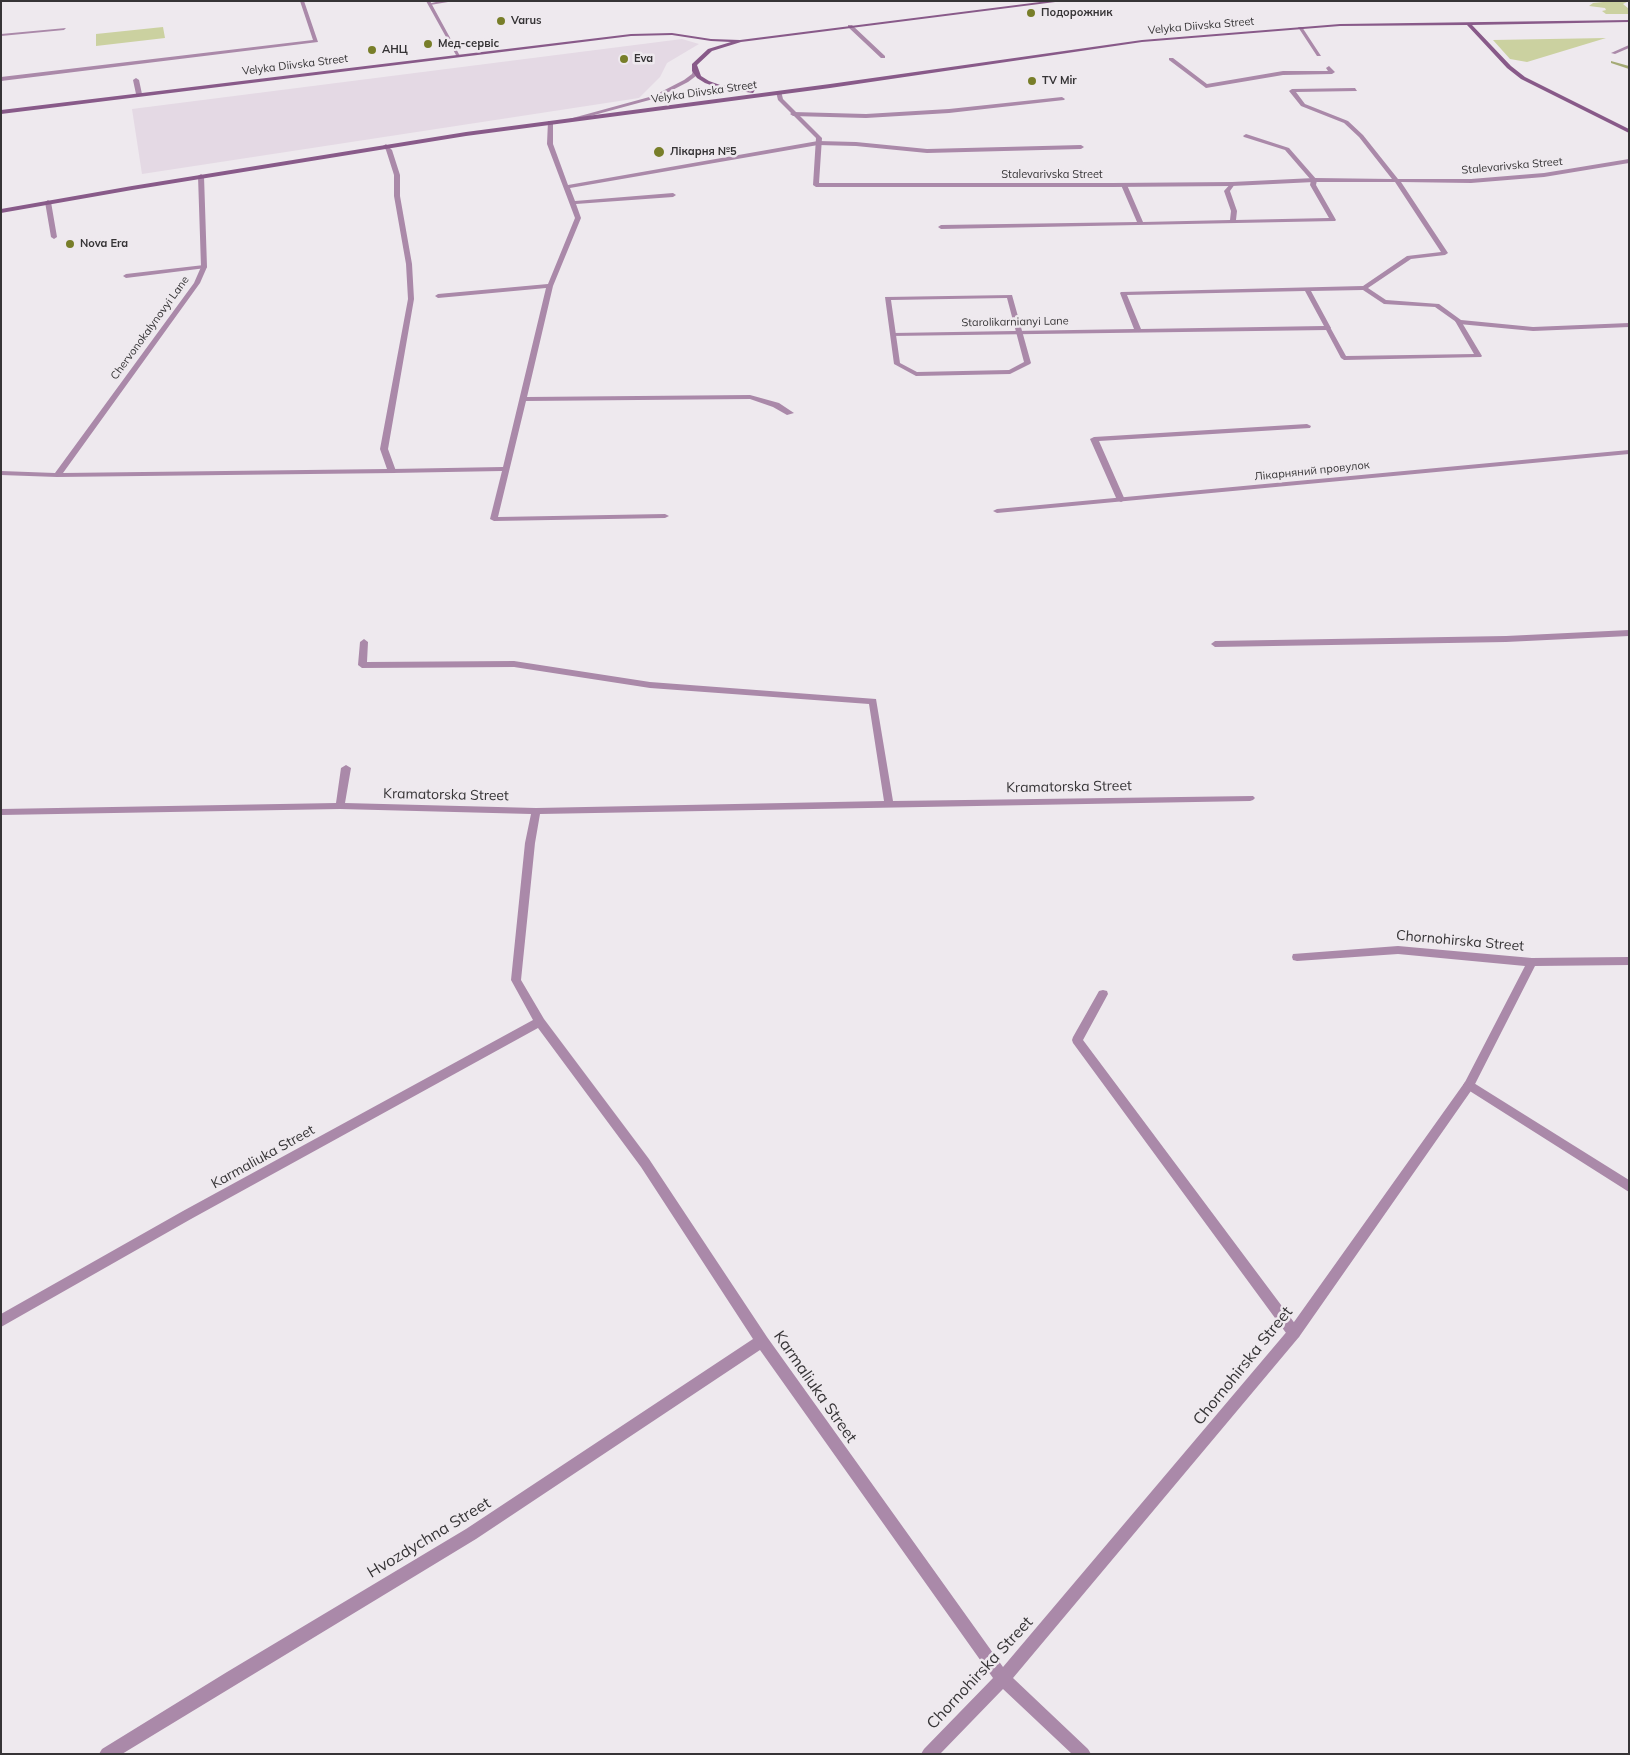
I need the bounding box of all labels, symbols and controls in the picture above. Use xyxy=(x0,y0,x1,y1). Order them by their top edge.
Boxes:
place label: Подорожник xyxy=(1041,6,1113,20)
marker: Подорожник xyxy=(1025,7,1037,19)
place label: Varus xyxy=(511,14,541,28)
marker: Varus xyxy=(495,15,507,27)
street label: Velyka Diivska Street xyxy=(1147,15,1255,37)
place label: Мед-сервіс xyxy=(438,37,499,51)
marker: Мед-сервіс xyxy=(422,38,434,50)
place label: АНЦ xyxy=(382,43,408,57)
marker: АНЦ xyxy=(366,44,378,56)
street label: Velyka Diivska Street xyxy=(241,52,349,78)
place label: Eva xyxy=(634,52,653,66)
marker: Eva xyxy=(618,53,630,65)
place label: TV Mir xyxy=(1042,74,1077,88)
marker: TV Mir xyxy=(1026,75,1038,87)
street label: Velyka Diivska Street xyxy=(650,78,758,106)
marker: Лікарня №5 xyxy=(652,145,666,159)
place label: Лікарня №5 xyxy=(670,145,737,159)
street label: Stalevarivska Street xyxy=(1461,155,1563,177)
street label: Stalevarivska Street xyxy=(1001,168,1103,182)
place label: Nova Era xyxy=(80,237,128,251)
marker: Nova Era xyxy=(64,238,76,250)
street label: Chervonokalynovyi Lane xyxy=(108,274,192,382)
street label: Starolikarnianyi Lane xyxy=(961,314,1069,330)
street label: Лікарняний провулок xyxy=(1254,458,1370,484)
street label: Kramatorska Street xyxy=(1006,778,1132,796)
street label: Kramatorska Street xyxy=(383,786,509,804)
street label: Chornohirska Street xyxy=(1395,927,1525,955)
street label: Karmaliuka Street xyxy=(208,1122,318,1192)
street label: Chornohirska Street xyxy=(1189,1303,1297,1429)
street label: Karmaliuka Street xyxy=(769,1327,861,1447)
street label: Hvozdychna Street xyxy=(364,1494,494,1582)
street label: Chornohirska Street xyxy=(923,1613,1037,1733)

